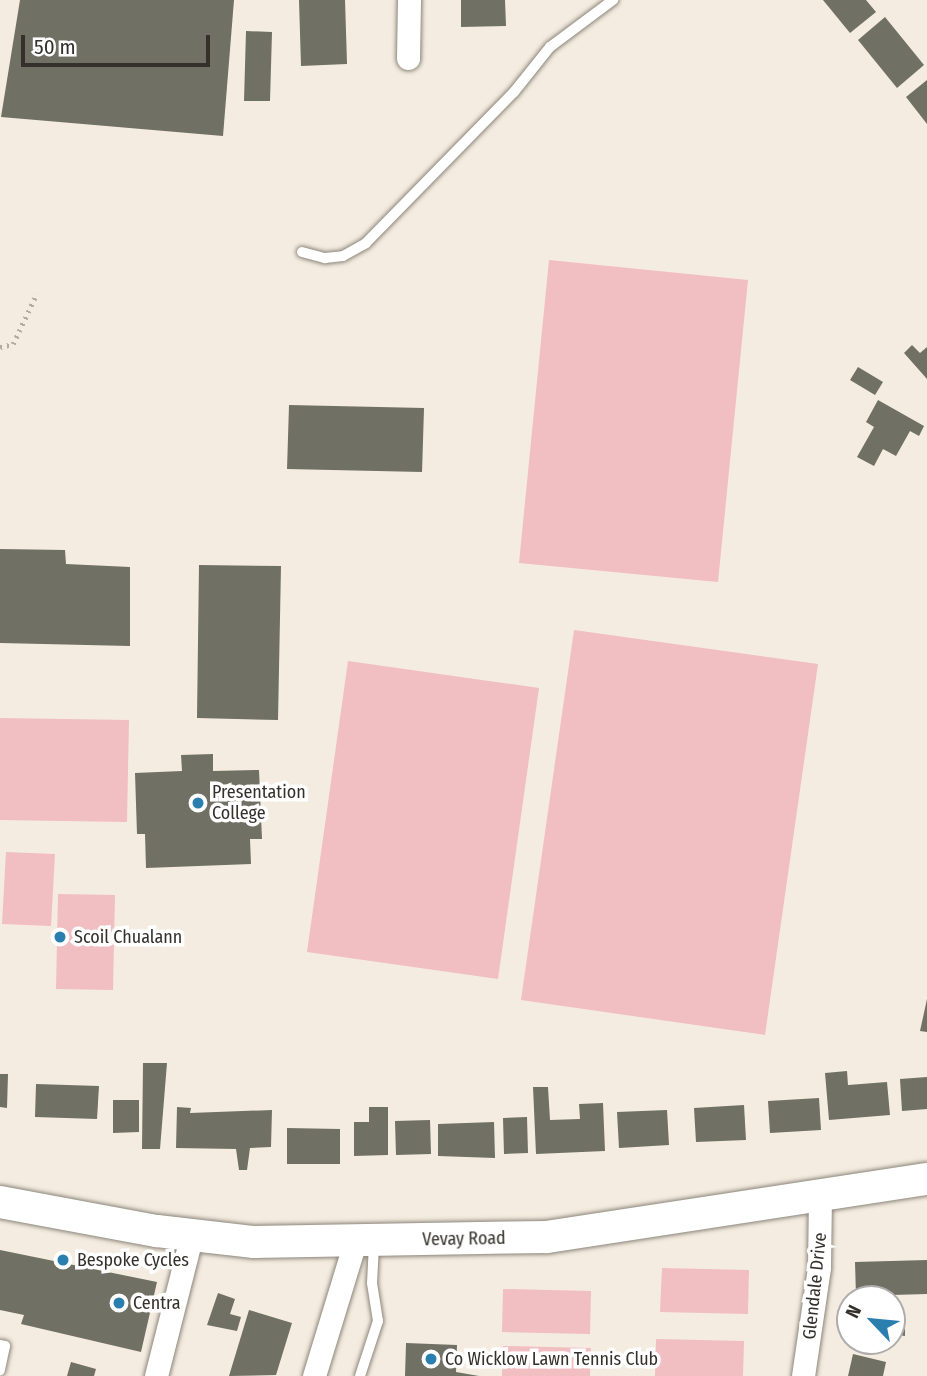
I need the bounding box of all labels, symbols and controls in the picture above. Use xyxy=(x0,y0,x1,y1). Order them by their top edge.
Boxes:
scale bar xyxy=(24,21,214,65)
text: 50 m xyxy=(34,34,76,60)
place label: Presentation College xyxy=(212,782,306,824)
marker: Presentation College xyxy=(190,795,206,811)
place label: Scoil Chualann xyxy=(74,926,182,948)
marker: Scoil Chualann xyxy=(52,929,68,945)
street label: Vevay Road xyxy=(422,1227,506,1251)
street label: Glendale Drive xyxy=(799,1231,831,1341)
place label: Bespoke Cycles xyxy=(77,1249,189,1271)
marker: Bespoke Cycles xyxy=(55,1252,71,1268)
north arrow xyxy=(836,1285,906,1355)
place label: Centra xyxy=(133,1292,181,1314)
marker: Centra xyxy=(111,1295,127,1311)
text: N xyxy=(841,1301,866,1322)
place label: Co Wicklow Lawn Tennis Club xyxy=(445,1348,658,1370)
marker: Co Wicklow Lawn Tennis Club xyxy=(423,1351,439,1367)

